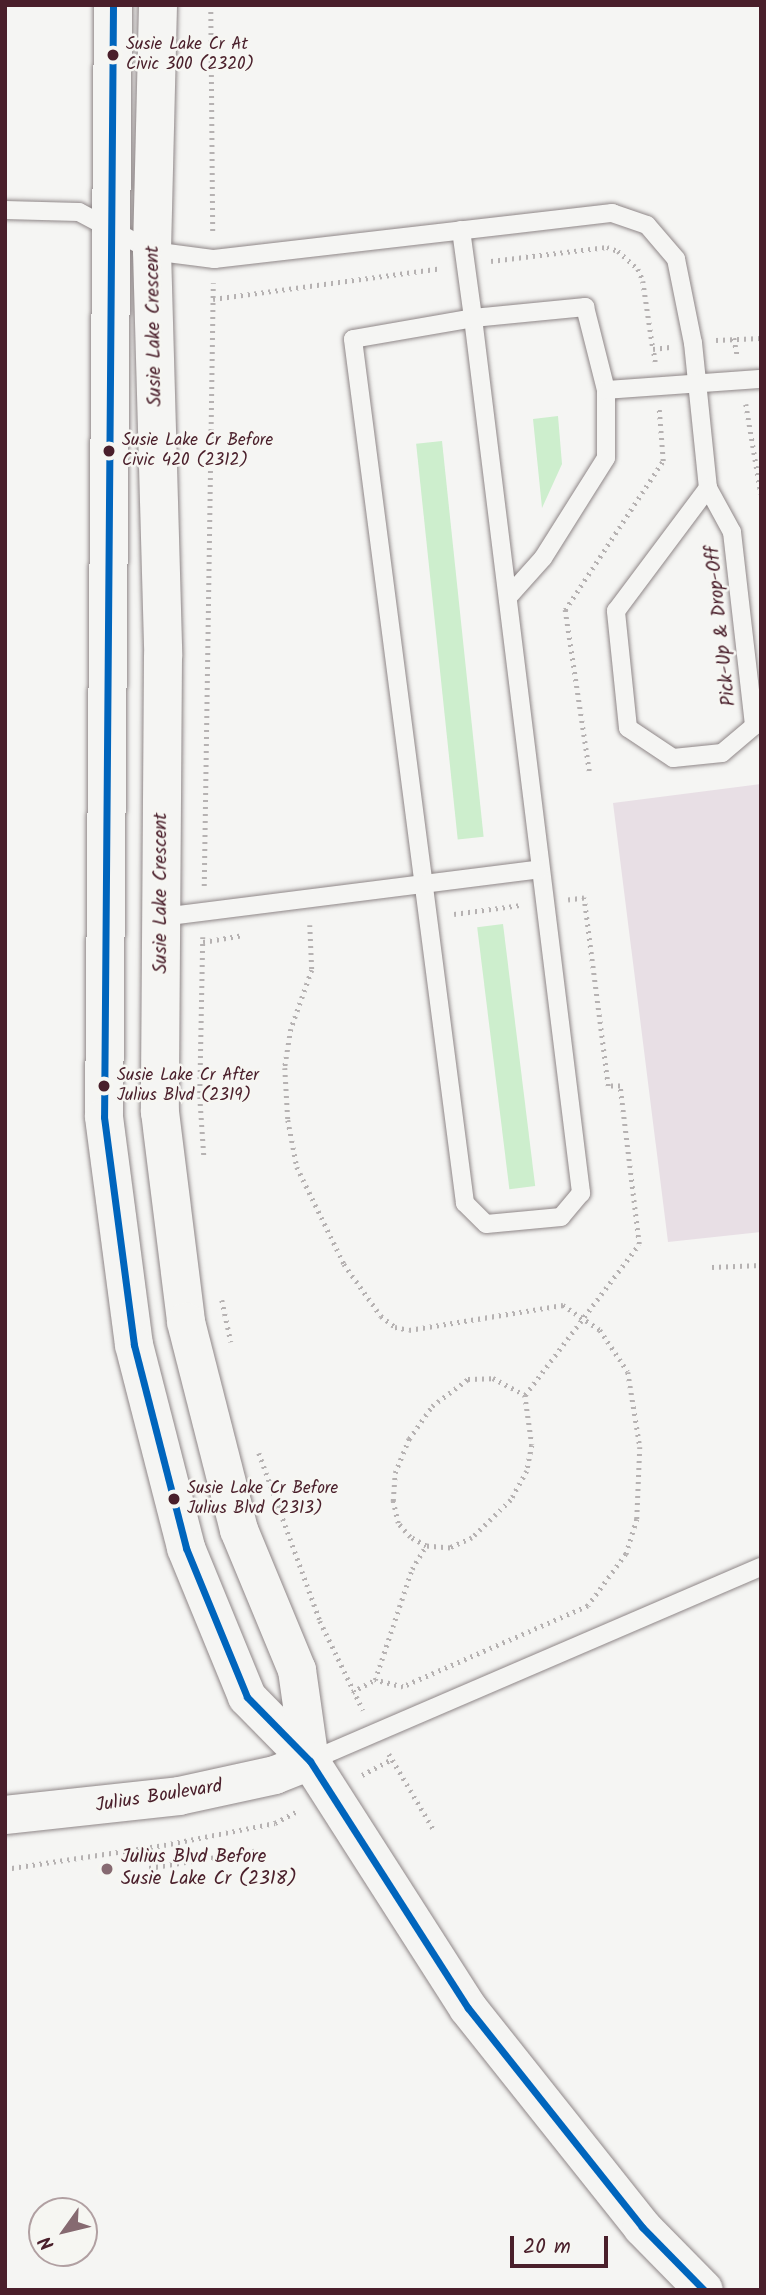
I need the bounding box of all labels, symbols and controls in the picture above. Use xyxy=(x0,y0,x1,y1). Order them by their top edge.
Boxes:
place label: Susie Lake Cr At Civic 300 (2320) xyxy=(126,35,254,75)
marker: Susie Lake Cr At Civic 300 (2320) xyxy=(106,48,120,62)
street label: Susie Lake Crescent xyxy=(142,245,168,407)
place label: Susie Lake Cr Before Civic 420 (2312) xyxy=(122,431,273,471)
marker: Susie Lake Cr Before Civic 420 (2312) xyxy=(102,444,116,458)
street label: Pick-Up & Drop-Off xyxy=(702,545,742,707)
street label: Susie Lake Crescent xyxy=(151,812,173,974)
place label: Susie Lake Cr After Julius Blvd (2319) xyxy=(117,1066,259,1106)
marker: Susie Lake Cr After Julius Blvd (2319) xyxy=(97,1079,111,1093)
place label: Susie Lake Cr Before Julius Blvd (2313) xyxy=(187,1479,338,1519)
marker: Susie Lake Cr Before Julius Blvd (2313) xyxy=(167,1492,181,1506)
street label: Julius Boulevard xyxy=(94,1776,224,1818)
place label: Julius Blvd Before Susie Lake Cr (2318) xyxy=(121,1847,297,1891)
marker: Julius Blvd Before Susie Lake Cr (2318) xyxy=(99,1861,115,1877)
north arrow xyxy=(28,2197,98,2267)
scale bar xyxy=(514,2222,612,2266)
text: N xyxy=(31,2229,63,2256)
text: 20 m xyxy=(523,2231,571,2264)

